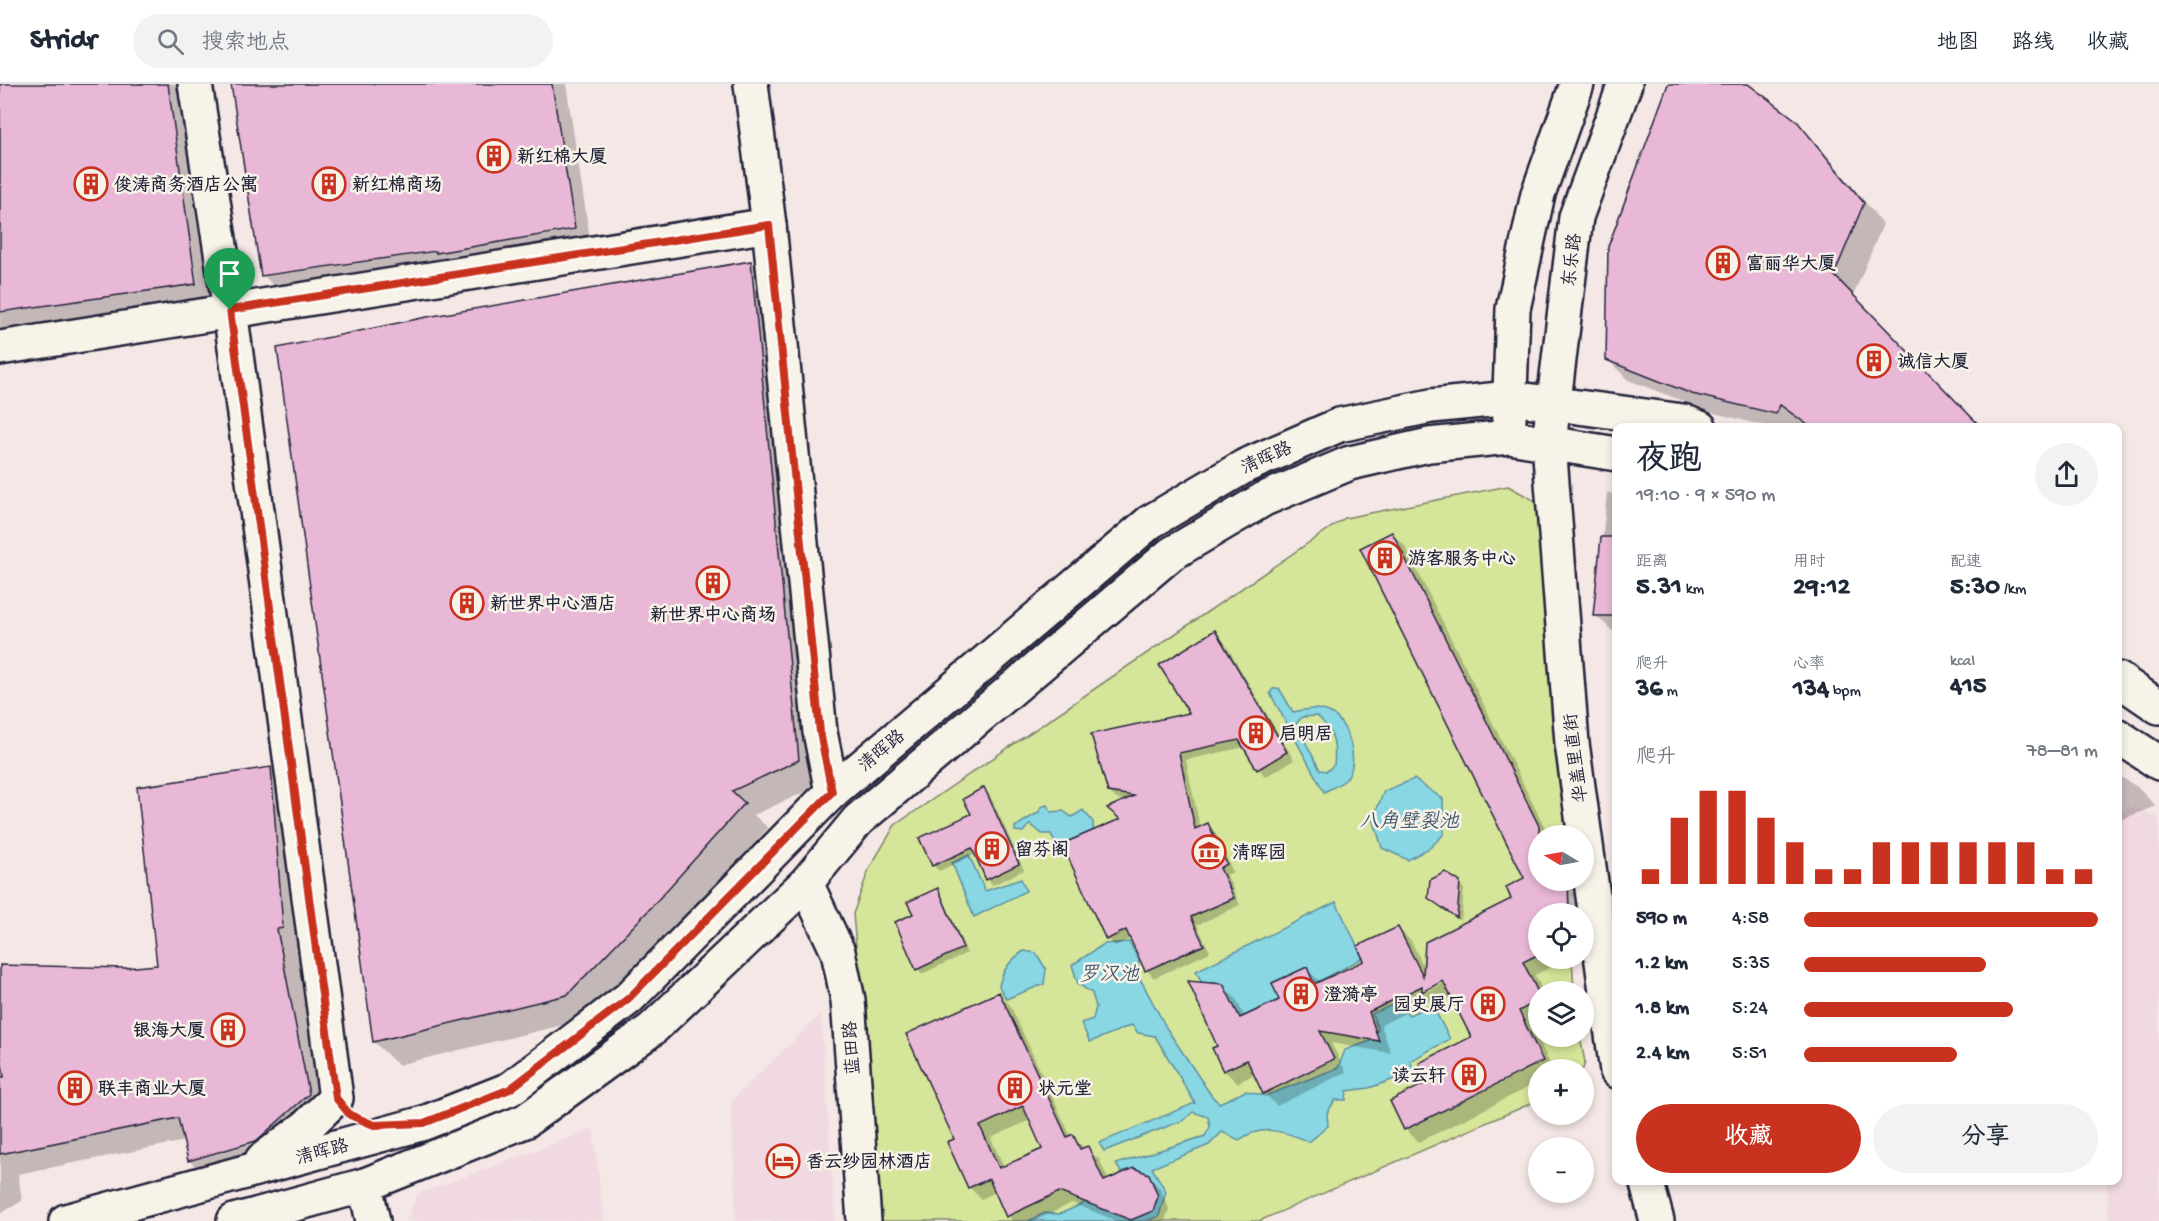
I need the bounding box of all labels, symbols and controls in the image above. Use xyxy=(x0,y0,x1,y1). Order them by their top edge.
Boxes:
search box xyxy=(133,14,553,68)
text: Stridr xyxy=(30,25,97,58)
icon: search xyxy=(154,25,187,58)
text: 搜索地点 xyxy=(202,31,290,57)
text: 地图 xyxy=(1937,32,1979,57)
text: 路线 xyxy=(2012,32,2054,57)
text: 收藏 xyxy=(2087,32,2129,57)
building icon: 新红棉大厦 xyxy=(476,138,512,174)
place label: 新红棉大厦 xyxy=(517,147,607,169)
building icon: 俊涛商务酒店公寓 xyxy=(73,166,109,202)
building icon: 新红棉商场 xyxy=(311,166,347,202)
place label: 俊涛商务酒店公寓 xyxy=(114,174,258,197)
place label: 新红棉商场 xyxy=(352,175,442,197)
street label: 东乐路 xyxy=(1559,232,1587,288)
building icon: 富丽华大厦 xyxy=(1705,245,1741,281)
pin xyxy=(204,248,255,310)
place label: 富丽华大厦 xyxy=(1746,253,1836,276)
icon: arrive xyxy=(213,257,246,290)
building icon: 诚信大厦 xyxy=(1856,343,1892,379)
place label: 诚信大厦 xyxy=(1897,352,1969,374)
street label: 清晖路 xyxy=(1238,437,1296,480)
text: 夜跑 xyxy=(1636,443,1702,481)
button: share xyxy=(2035,443,2098,506)
text: 19:10 · 9 × 590 m xyxy=(1636,485,1776,508)
building icon: 游客服务中心 xyxy=(1367,540,1403,576)
place label: 游客服务中心 xyxy=(1408,549,1516,571)
text: 距离 xyxy=(1636,554,1668,573)
text: 用时 xyxy=(1793,554,1825,573)
text: 配速 xyxy=(1950,554,1982,573)
building icon: 新世界中心商场 xyxy=(695,565,731,601)
text: 5.31 xyxy=(1636,573,1682,604)
text: 29:12 xyxy=(1793,573,1850,604)
text: 5:30 xyxy=(1950,573,2000,604)
text: km xyxy=(1682,581,1704,600)
text: /km xyxy=(2000,581,2026,600)
building icon: 新世界中心酒店 xyxy=(449,585,485,621)
place label: 新世界中心酒店 xyxy=(490,594,616,616)
place label: 新世界中心商场 xyxy=(650,605,776,627)
text: kcal xyxy=(1950,653,1975,672)
text: 爬升 xyxy=(1636,656,1668,675)
text: 心率 xyxy=(1793,656,1825,675)
text: 415 xyxy=(1950,672,1986,703)
text: 36 xyxy=(1636,675,1663,706)
text: 134 xyxy=(1793,675,1829,706)
text: m xyxy=(1663,683,1678,702)
text: bpm xyxy=(1829,683,1861,702)
street label: 华盖里直街 xyxy=(1561,712,1593,804)
building icon: 启明居 xyxy=(1238,715,1274,751)
place label: 启明居 xyxy=(1279,724,1333,746)
street label: 清晖路 xyxy=(855,726,910,777)
text: 78–81 m xyxy=(2026,741,2098,764)
text: 爬升 xyxy=(1636,747,1676,770)
water label: 八角壁裂池 xyxy=(1359,810,1460,835)
north arrow xyxy=(1528,825,1594,891)
map controls xyxy=(1528,825,1594,1203)
building icon: 留芬阁 xyxy=(974,831,1010,867)
museum icon: 清晖园 xyxy=(1191,834,1227,870)
place label: 留芬阁 xyxy=(1015,839,1069,862)
place label: 清晖园 xyxy=(1232,842,1286,865)
button: locate xyxy=(1528,903,1594,969)
text: 590 m xyxy=(1636,908,1687,931)
text: 4:58 xyxy=(1732,908,1769,931)
text: 1.2 km xyxy=(1636,953,1688,976)
text: 5:35 xyxy=(1732,953,1770,976)
water label: 罗汉池 xyxy=(1079,964,1140,988)
building icon: 澄漪亭 xyxy=(1283,976,1319,1012)
button: layers xyxy=(1528,981,1594,1047)
place label: 澄漪亭 xyxy=(1324,985,1378,1007)
building icon: 园史展厅 xyxy=(1470,986,1506,1022)
place label: 园史展厅 xyxy=(1393,995,1465,1017)
text: 1.8 km xyxy=(1636,998,1689,1021)
text: 5:24 xyxy=(1732,998,1768,1021)
building icon: 银海大厦 xyxy=(210,1012,246,1048)
street label: 蓝田路 xyxy=(840,1020,866,1076)
place label: 银海大厦 xyxy=(133,1021,205,1043)
text: 2.4 km xyxy=(1636,1043,1689,1066)
text: 5:51 xyxy=(1732,1043,1767,1066)
building icon: 读云轩 xyxy=(1451,1057,1487,1093)
button: + xyxy=(1528,1059,1594,1125)
place label: 读云轩 xyxy=(1392,1066,1446,1088)
building icon: 联丰商业大厦 xyxy=(57,1070,93,1106)
building icon: 状元堂 xyxy=(997,1070,1033,1106)
place label: 联丰商业大厦 xyxy=(98,1079,206,1101)
place label: 状元堂 xyxy=(1038,1079,1092,1101)
button: 收藏 xyxy=(1636,1104,1861,1173)
button: 分享 xyxy=(1873,1104,2098,1173)
street label: 清晖路 xyxy=(294,1135,351,1171)
button: − xyxy=(1528,1137,1594,1203)
hotel icon: 香云纱园林酒店 xyxy=(765,1143,801,1179)
place label: 香云纱园林酒店 xyxy=(806,1152,932,1174)

